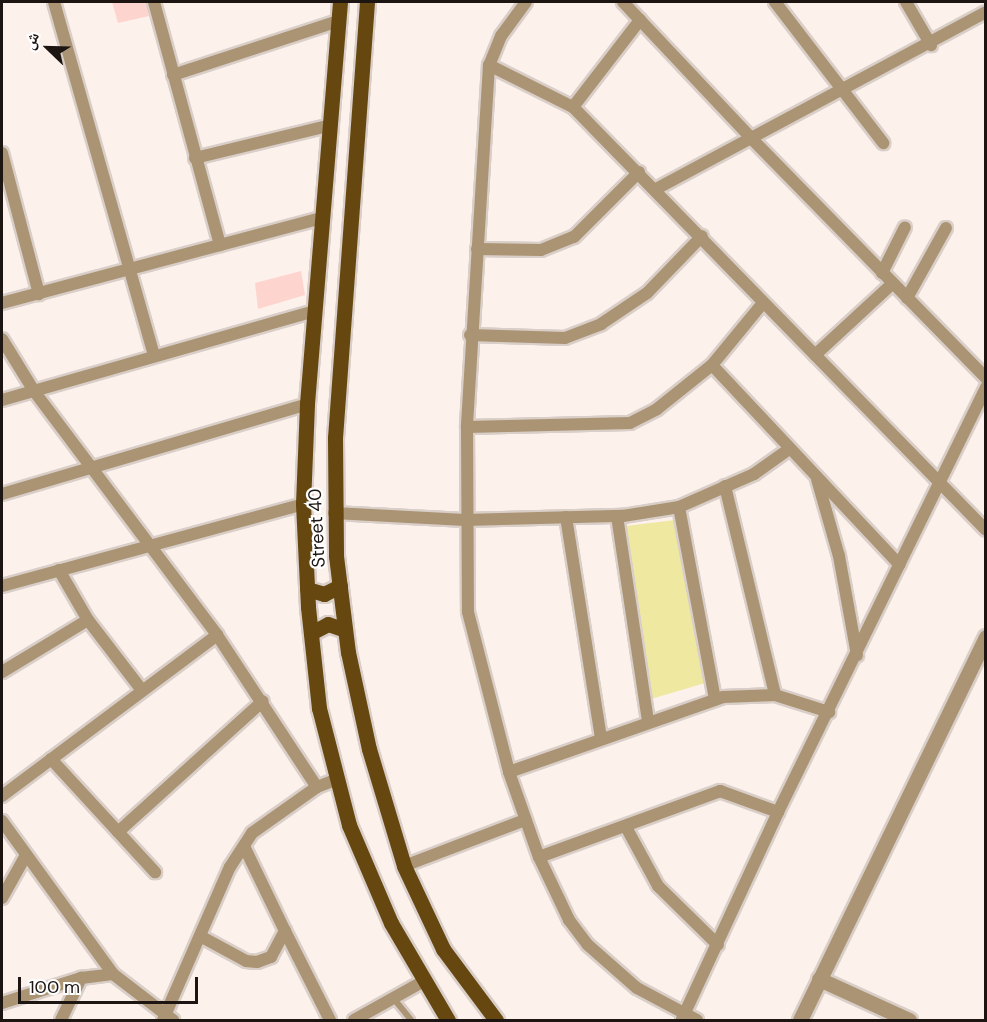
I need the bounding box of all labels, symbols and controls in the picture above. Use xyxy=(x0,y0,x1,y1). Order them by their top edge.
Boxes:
north arrow xyxy=(18,18,78,78)
text: ش xyxy=(18,29,44,53)
street label: Street 40 xyxy=(304,488,330,568)
scale bar xyxy=(21,965,201,1003)
text: 100 m xyxy=(29,975,80,999)

